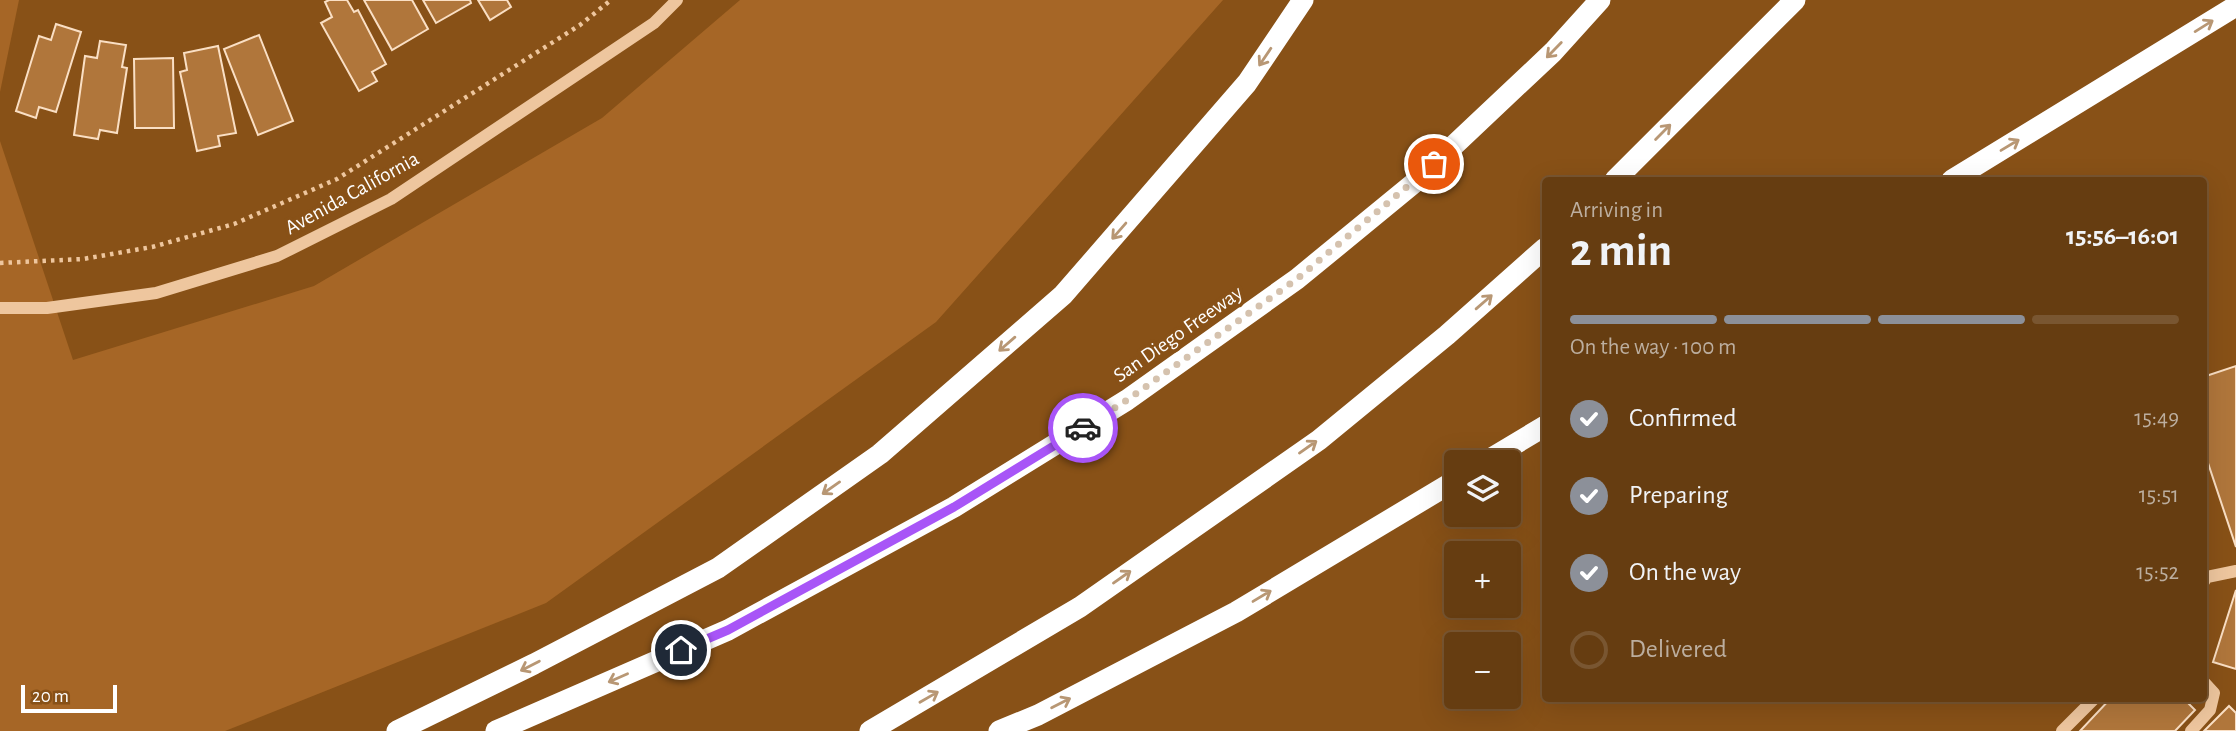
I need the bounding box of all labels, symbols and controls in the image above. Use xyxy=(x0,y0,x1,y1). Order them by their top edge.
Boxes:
one-way arrow xyxy=(2194,19,2214,33)
one-way arrow xyxy=(1545,41,1562,58)
one-way arrow xyxy=(1258,46,1272,66)
one-way arrow xyxy=(1654,124,1671,141)
pin xyxy=(1404,134,1464,194)
one-way arrow xyxy=(2000,138,2020,152)
icon: bag xyxy=(1415,145,1453,183)
street label: Avenida California xyxy=(282,147,423,238)
text: Arriving in xyxy=(1570,199,1663,222)
one-way arrow xyxy=(1111,222,1127,240)
text: 15:56–16:01 xyxy=(2066,223,2179,249)
text: 2 min xyxy=(1570,228,1672,274)
street label: San Diego Freeway xyxy=(1110,282,1246,386)
one-way arrow xyxy=(1475,294,1493,310)
one-way arrow xyxy=(998,336,1016,352)
text: On the way · 100 m xyxy=(1570,336,1737,359)
courier xyxy=(1048,393,1118,463)
icon: check xyxy=(1570,400,1608,438)
text: Confirmed xyxy=(1629,405,1737,431)
text: 15:49 xyxy=(2134,407,2179,430)
icon: car xyxy=(1064,409,1102,447)
one-way arrow xyxy=(1298,440,1318,454)
map controls xyxy=(1444,450,1521,709)
button: layers xyxy=(1444,450,1521,527)
icon: check xyxy=(1570,477,1608,515)
one-way arrow xyxy=(822,481,841,496)
text: Preparing xyxy=(1629,482,1728,508)
text: 15:51 xyxy=(2139,484,2179,507)
button: + xyxy=(1444,541,1521,618)
icon: check xyxy=(1570,554,1608,592)
text: On the way xyxy=(1629,559,1741,585)
text: 15:52 xyxy=(2136,561,2179,584)
one-way arrow xyxy=(1112,570,1131,584)
one-way arrow xyxy=(1252,589,1272,603)
pin xyxy=(651,620,711,680)
icon: home xyxy=(662,631,700,669)
button: − xyxy=(1444,632,1521,709)
text: Delivered xyxy=(1629,636,1727,662)
one-way arrow xyxy=(520,659,541,673)
one-way arrow xyxy=(607,672,629,685)
scale bar xyxy=(21,682,117,714)
text: 20 m xyxy=(32,687,69,706)
one-way arrow xyxy=(918,690,939,703)
one-way arrow xyxy=(1050,695,1071,709)

